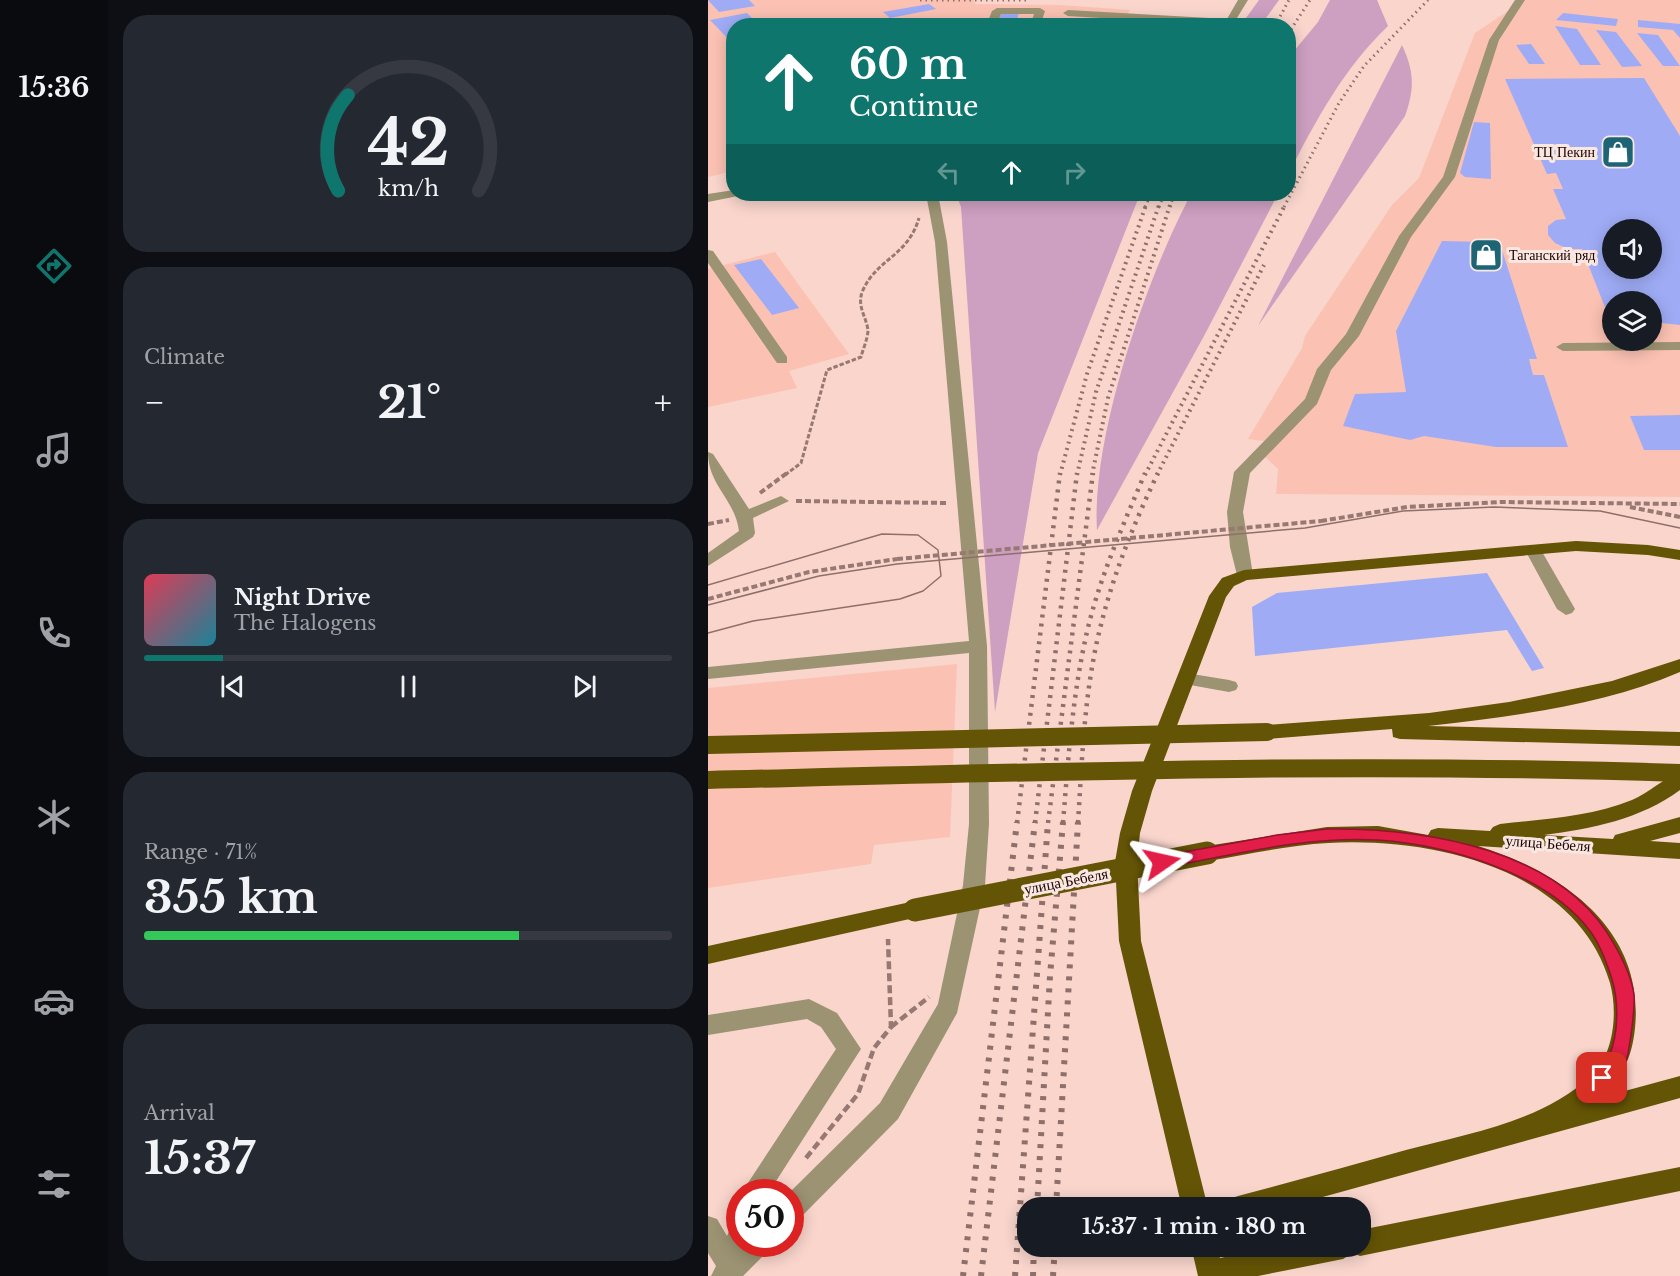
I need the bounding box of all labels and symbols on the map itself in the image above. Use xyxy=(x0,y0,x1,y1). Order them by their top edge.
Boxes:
shop icon: ТЦ Пекин xyxy=(1600,134,1636,170)
place label: ТЦ Пекин xyxy=(1534,143,1596,161)
shop icon: Таганский ряд xyxy=(1468,237,1504,273)
place label: Таганский ряд xyxy=(1509,246,1595,264)
position arrow xyxy=(1130,830,1194,894)
street label: улица Бебеля xyxy=(1505,831,1591,855)
street label: улица Бебеля xyxy=(1022,864,1110,898)
pin xyxy=(1576,1052,1627,1103)
speed limit sign: 50 xyxy=(726,1179,804,1257)

